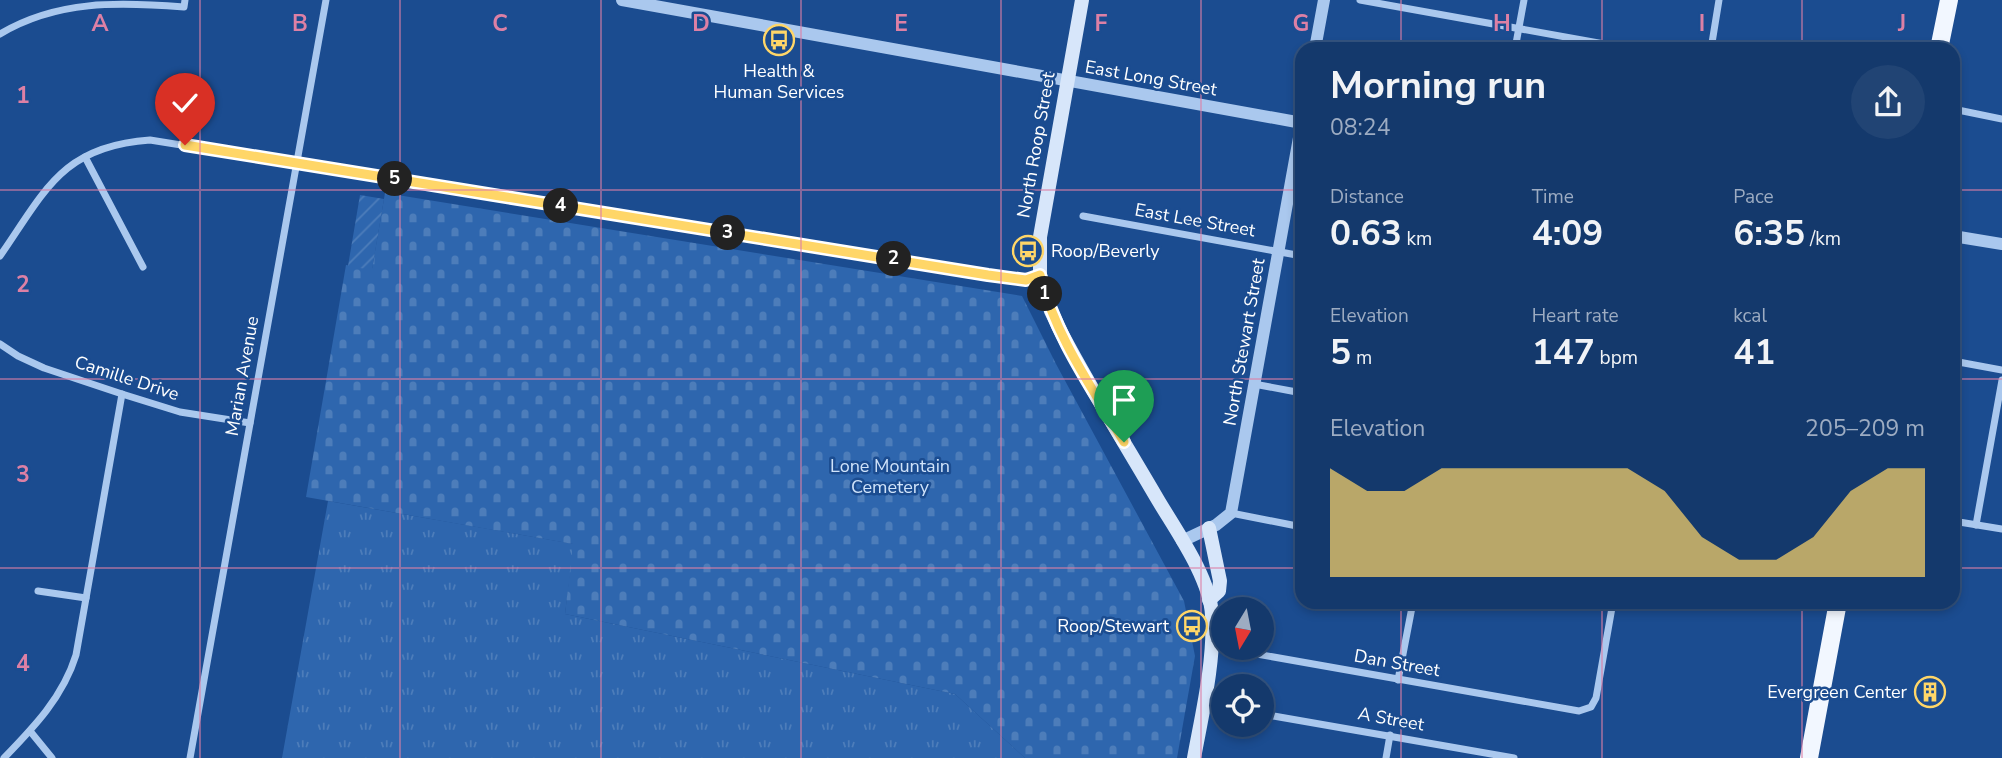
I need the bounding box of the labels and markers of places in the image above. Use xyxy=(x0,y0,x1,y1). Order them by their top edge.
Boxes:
bus stop icon: Health & Human Services xyxy=(762,23,796,57)
place label: Health & Human Services xyxy=(713,59,845,104)
pin xyxy=(155,73,215,145)
pin: 5 xyxy=(378,162,412,196)
pin: 4 xyxy=(544,188,578,224)
pin: 3 xyxy=(710,216,746,250)
bus stop icon: Roop/Beverly xyxy=(1011,234,1045,268)
place label: Roop/Beverly xyxy=(1051,239,1160,263)
pin: 2 xyxy=(876,242,912,276)
pin: 1 xyxy=(1028,276,1062,312)
pin xyxy=(1094,370,1154,442)
bus stop icon: Roop/Stewart xyxy=(1175,609,1209,643)
place label: Roop/Stewart xyxy=(1057,614,1170,638)
building icon: Evergreen Center xyxy=(1913,675,1947,709)
place label: Evergreen Center xyxy=(1767,680,1908,704)

